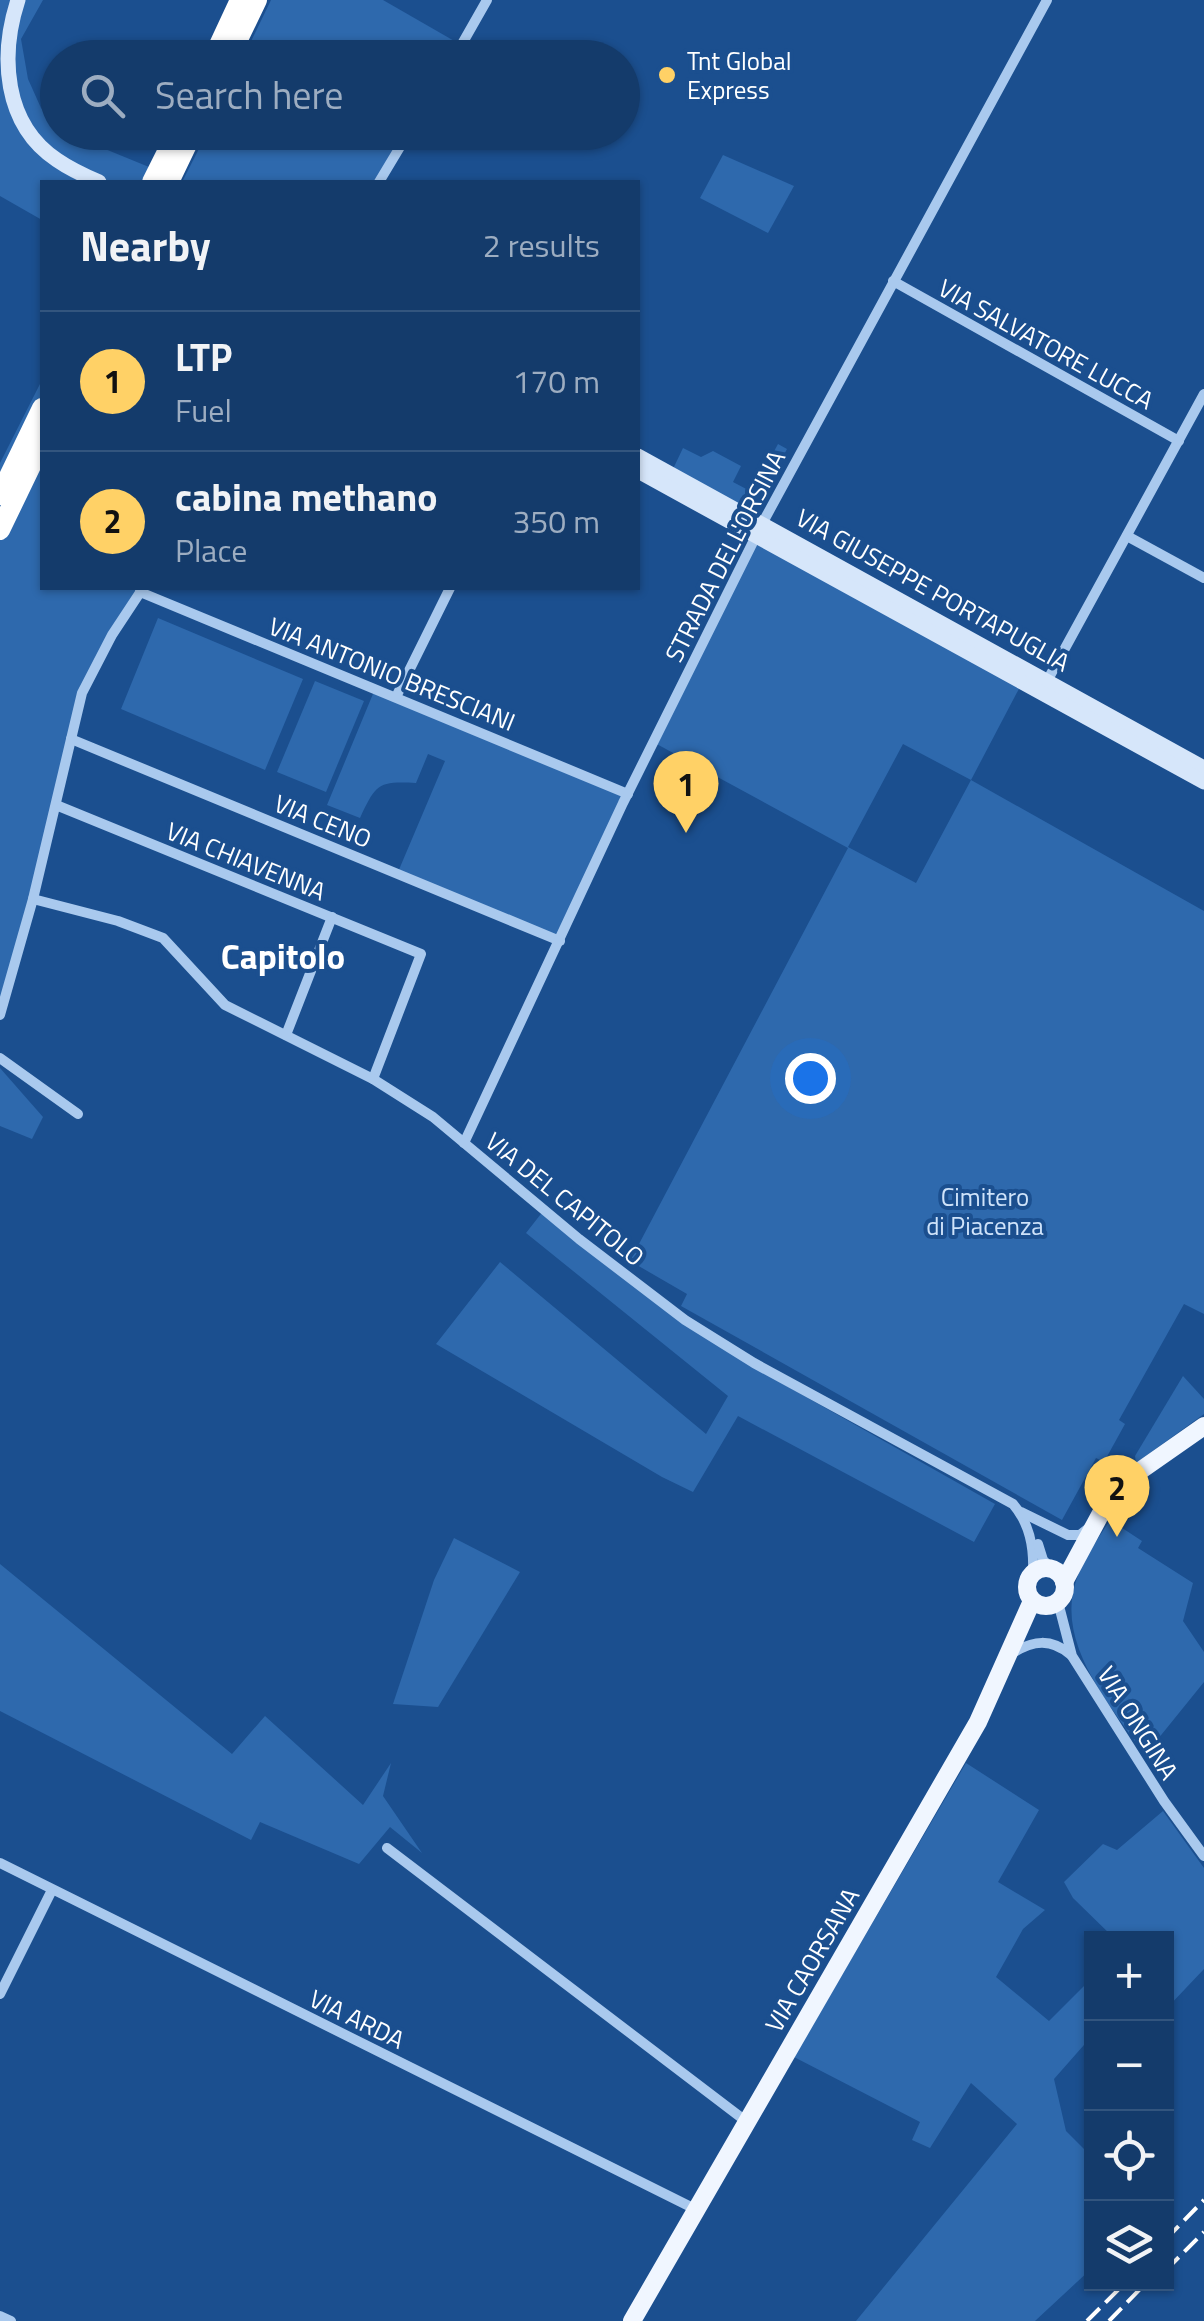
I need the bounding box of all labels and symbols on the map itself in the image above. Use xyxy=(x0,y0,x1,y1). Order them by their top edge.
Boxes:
place label: Tnt Global Express xyxy=(687,42,791,109)
marker: Tnt Global Express xyxy=(656,64,678,86)
street label: VIA SALVATORE LUCCA xyxy=(931,269,1161,419)
street label: STRADA DELL'ORSINA xyxy=(655,443,795,669)
street label: VIA GIUSEPPE PORTAPUGLIA xyxy=(789,499,1077,681)
street label: VIA ANTONIO BRESCIANI xyxy=(263,607,521,741)
pin: 1 xyxy=(654,750,718,833)
street label: VIA CENO xyxy=(269,784,377,858)
street label: VIA CHIAVENNA xyxy=(161,812,332,910)
district label: Capitolo xyxy=(221,929,345,983)
your location xyxy=(785,1053,836,1104)
street label: VIA DEL CAPITOLO xyxy=(477,1123,653,1275)
park label: Cimitero di Piacenza xyxy=(926,1178,1044,1245)
pin: 2 xyxy=(1084,1454,1150,1537)
street label: VIA ONGINA xyxy=(1088,1659,1188,1787)
street label: VIA CAORSANA xyxy=(755,1881,869,2039)
street label: VIA ARDA xyxy=(303,1980,411,2058)

